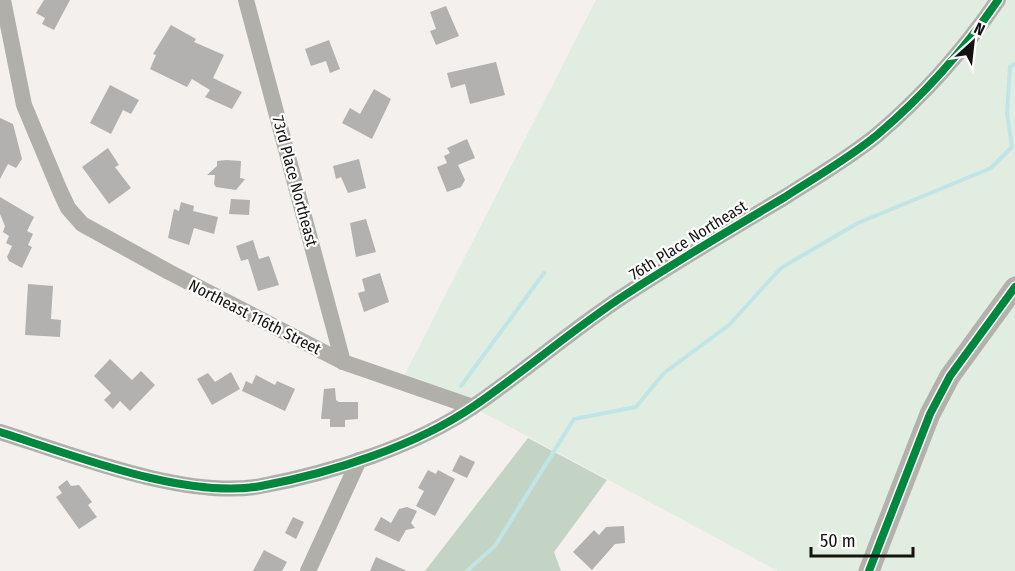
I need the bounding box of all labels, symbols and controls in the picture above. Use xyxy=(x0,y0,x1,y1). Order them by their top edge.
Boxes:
north arrow xyxy=(943,12,1003,72)
text: N xyxy=(971,18,988,40)
street label: 73rd Place Northeast xyxy=(268,114,322,249)
street label: 76th Place Northeast xyxy=(626,196,751,284)
street label: Northeast 116th Street xyxy=(186,275,325,359)
scale bar xyxy=(811,520,913,558)
text: 50 m xyxy=(820,530,856,552)

